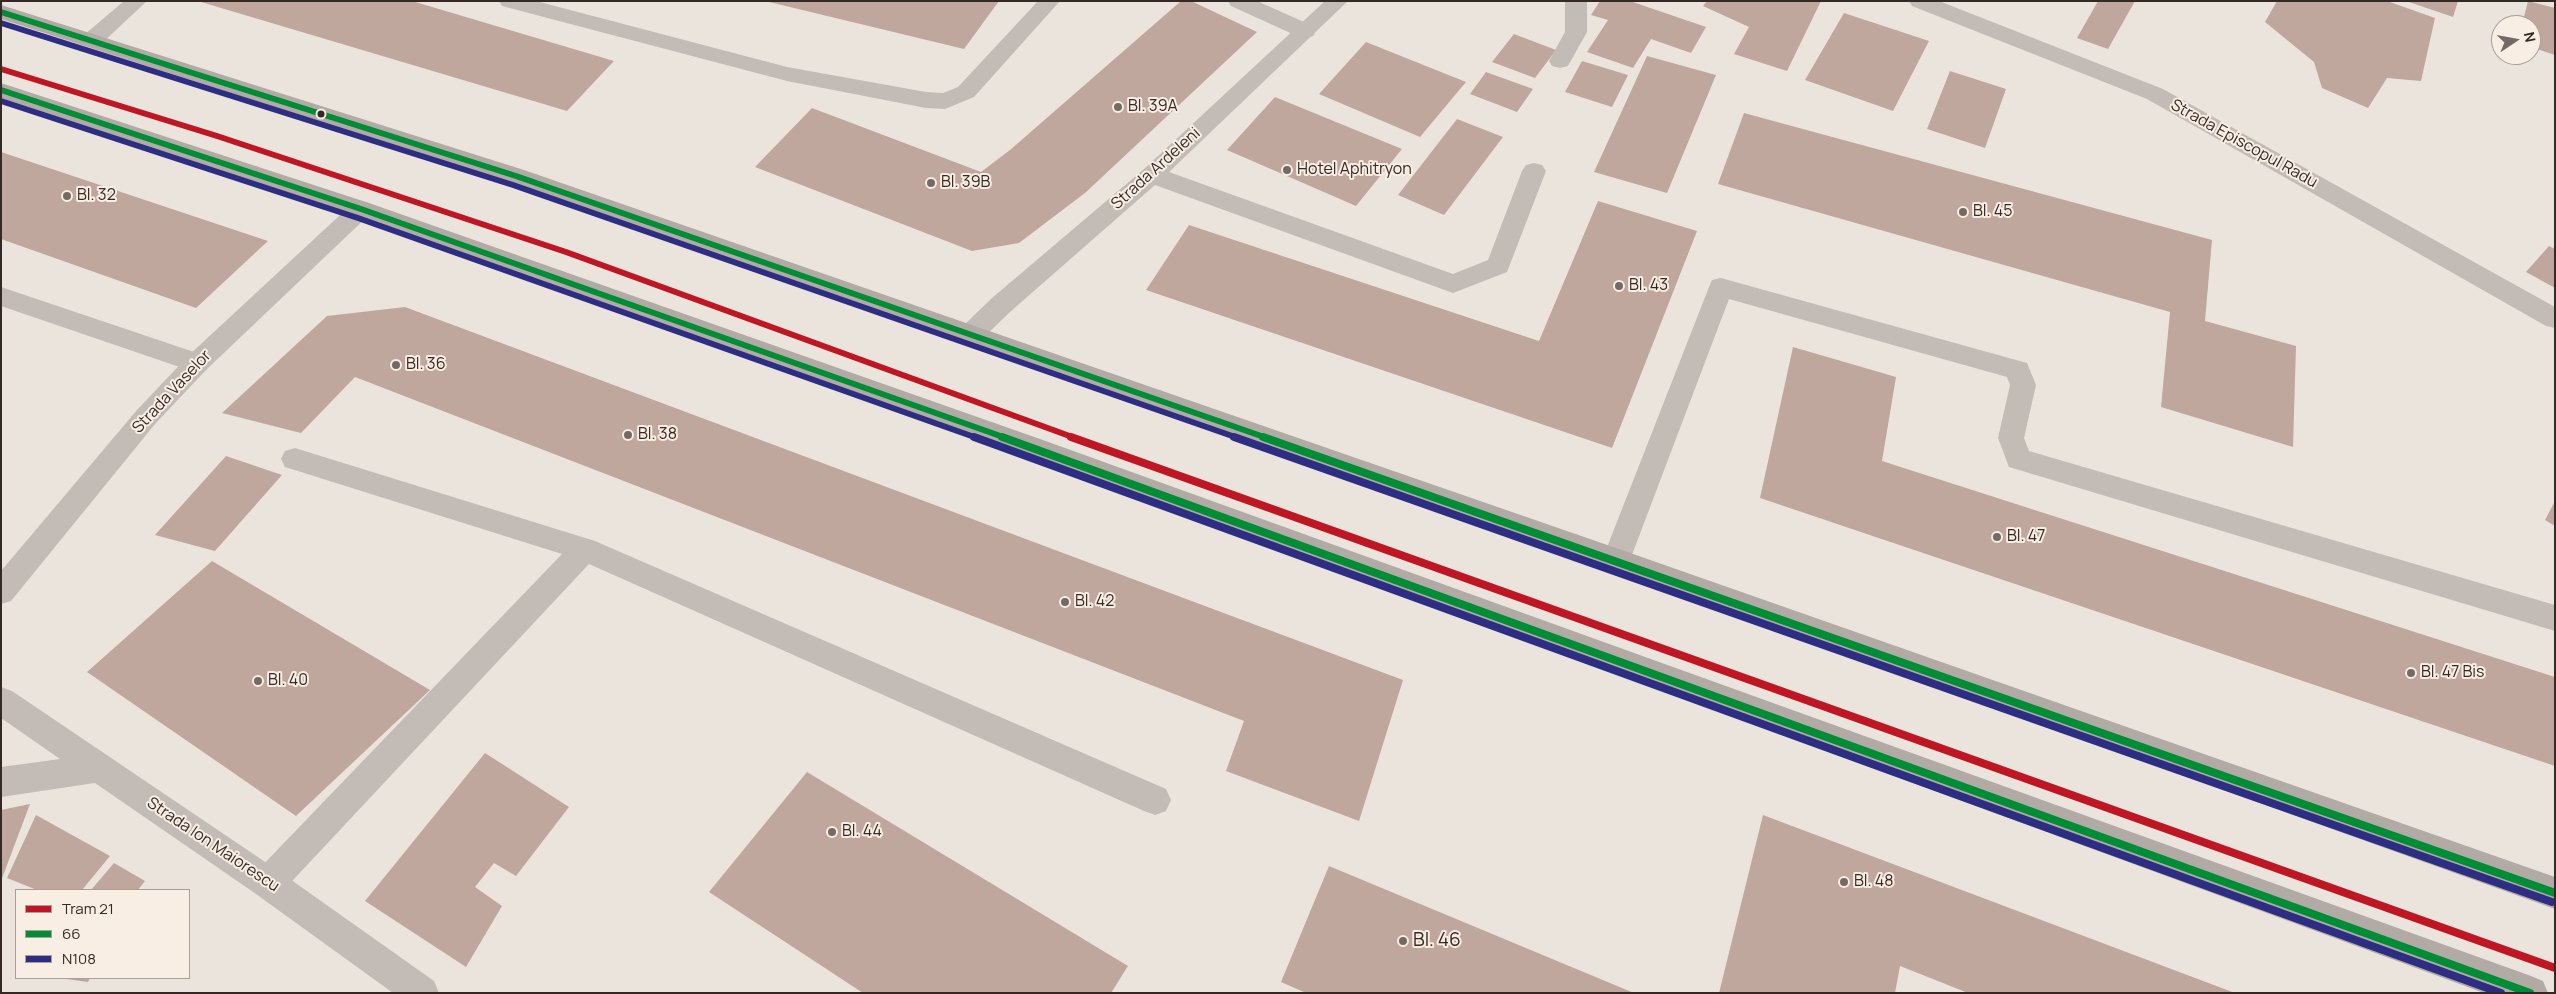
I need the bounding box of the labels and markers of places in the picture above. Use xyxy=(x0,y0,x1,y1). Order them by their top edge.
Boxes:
place label: Bl. 39A xyxy=(1128,97,1178,117)
marker: Bl. 39A xyxy=(1112,101,1124,113)
unlabelled marker xyxy=(316,109,326,119)
place label: Hotel Aphitryon xyxy=(1297,160,1412,180)
marker: Hotel Aphitryon xyxy=(1281,164,1293,176)
place label: Bl. 39B xyxy=(941,173,990,193)
marker: Bl. 39B xyxy=(925,177,937,189)
place label: Bl. 32 xyxy=(77,186,116,206)
marker: Bl. 32 xyxy=(61,190,73,202)
place label: Bl. 45 xyxy=(1973,202,2012,222)
marker: Bl. 45 xyxy=(1957,206,1969,218)
place label: Bl. 43 xyxy=(1629,276,1668,296)
marker: Bl. 43 xyxy=(1613,280,1625,292)
place label: Bl. 36 xyxy=(406,355,446,375)
marker: Bl. 36 xyxy=(390,359,402,371)
place label: Bl. 38 xyxy=(638,425,677,445)
marker: Bl. 38 xyxy=(622,429,634,441)
place label: Bl. 47 xyxy=(2007,527,2045,547)
marker: Bl. 47 xyxy=(1991,531,2003,543)
place label: Bl. 42 xyxy=(1075,592,1114,612)
marker: Bl. 42 xyxy=(1059,596,1071,608)
place label: Bl. 47 Bis xyxy=(2421,663,2484,683)
marker: Bl. 47 Bis xyxy=(2405,667,2417,679)
place label: Bl. 40 xyxy=(268,671,308,691)
marker: Bl. 40 xyxy=(252,675,264,687)
place label: Bl. 44 xyxy=(842,822,882,842)
marker: Bl. 44 xyxy=(826,826,838,838)
place label: Bl. 48 xyxy=(1854,872,1894,892)
marker: Bl. 48 xyxy=(1838,876,1850,888)
place label: Bl. 46 xyxy=(1413,930,1461,952)
marker: Bl. 46 xyxy=(1397,935,1409,947)

